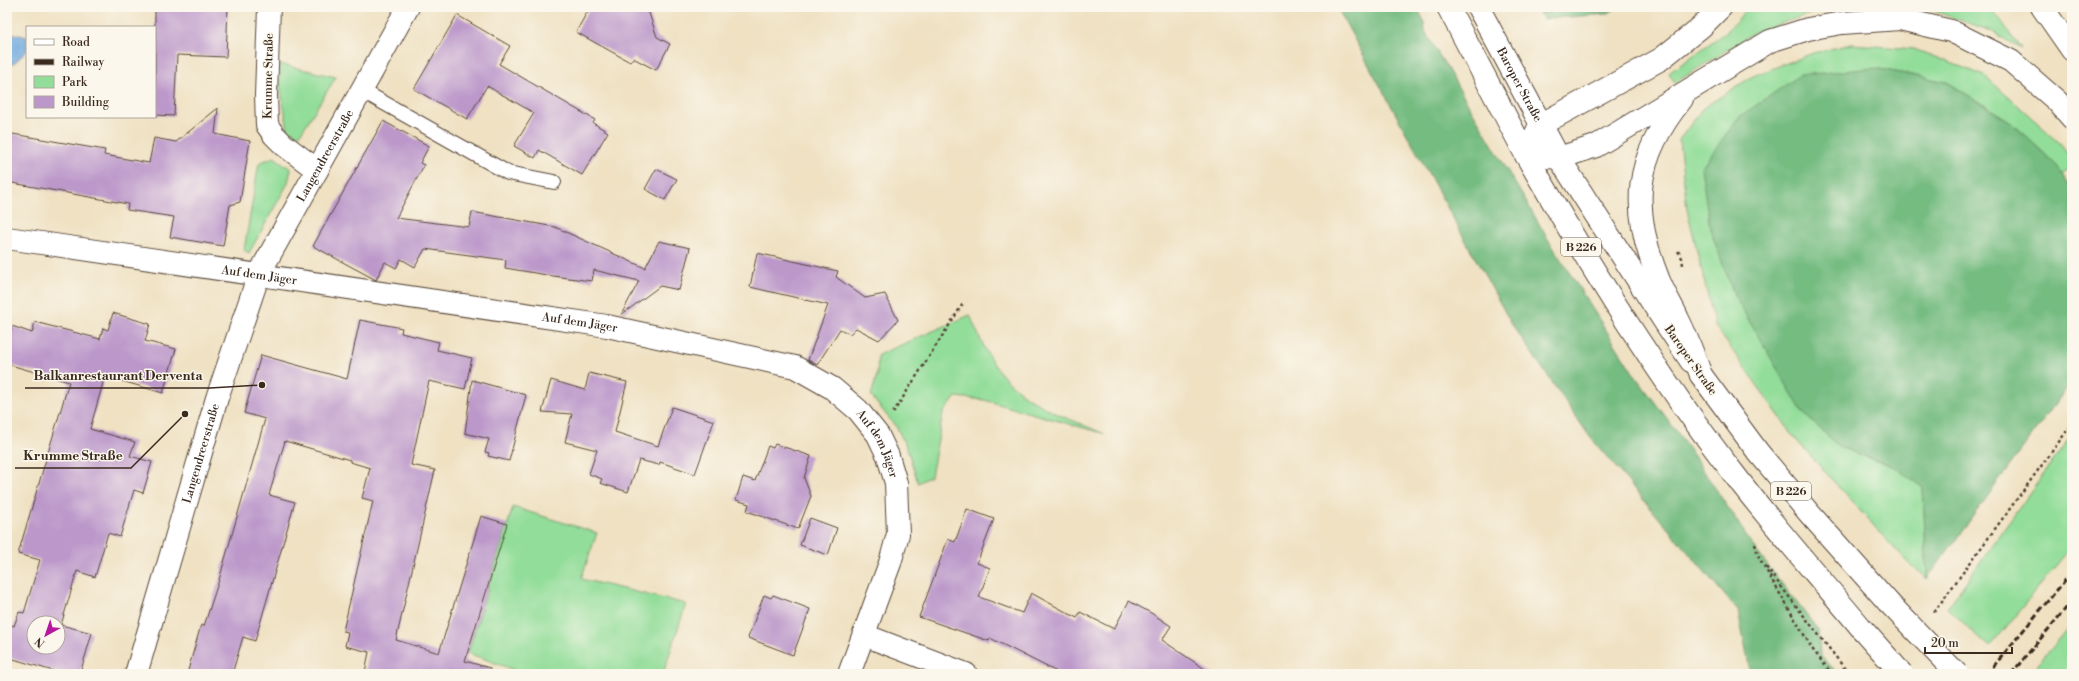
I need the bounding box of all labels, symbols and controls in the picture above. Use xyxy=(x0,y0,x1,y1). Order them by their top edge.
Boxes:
legend xyxy=(26,26,156,118)
street label: Krumme Straße xyxy=(260,33,277,119)
text: Road xyxy=(62,35,90,50)
street label: Baroper Straße xyxy=(1493,44,1545,125)
text: Railway xyxy=(62,55,104,70)
text: Park xyxy=(62,75,88,90)
text: Building xyxy=(61,95,110,110)
street label: Langendreerstraße xyxy=(294,107,357,205)
road number: B 226 xyxy=(1561,238,1601,256)
street label: Auf dem Jäger xyxy=(219,262,298,288)
street label: Auf dem Jäger xyxy=(540,309,619,336)
street label: Baroper Straße xyxy=(1660,322,1720,398)
callout: Balkanrestaurant Derventa xyxy=(25,363,210,388)
text: Balkanrestaurant Derventa xyxy=(33,368,204,384)
street label: Langendreerstraße xyxy=(180,402,223,505)
street label: Auf dem Jäger xyxy=(852,406,901,480)
callout: Krumme Straße xyxy=(15,443,131,468)
text: Krumme Straße xyxy=(23,448,123,464)
road number: B 226 xyxy=(1771,482,1811,500)
north arrow xyxy=(26,615,66,655)
scale bar xyxy=(1925,629,2012,655)
text: N xyxy=(32,634,48,650)
text: 20 m xyxy=(1931,636,1959,651)

